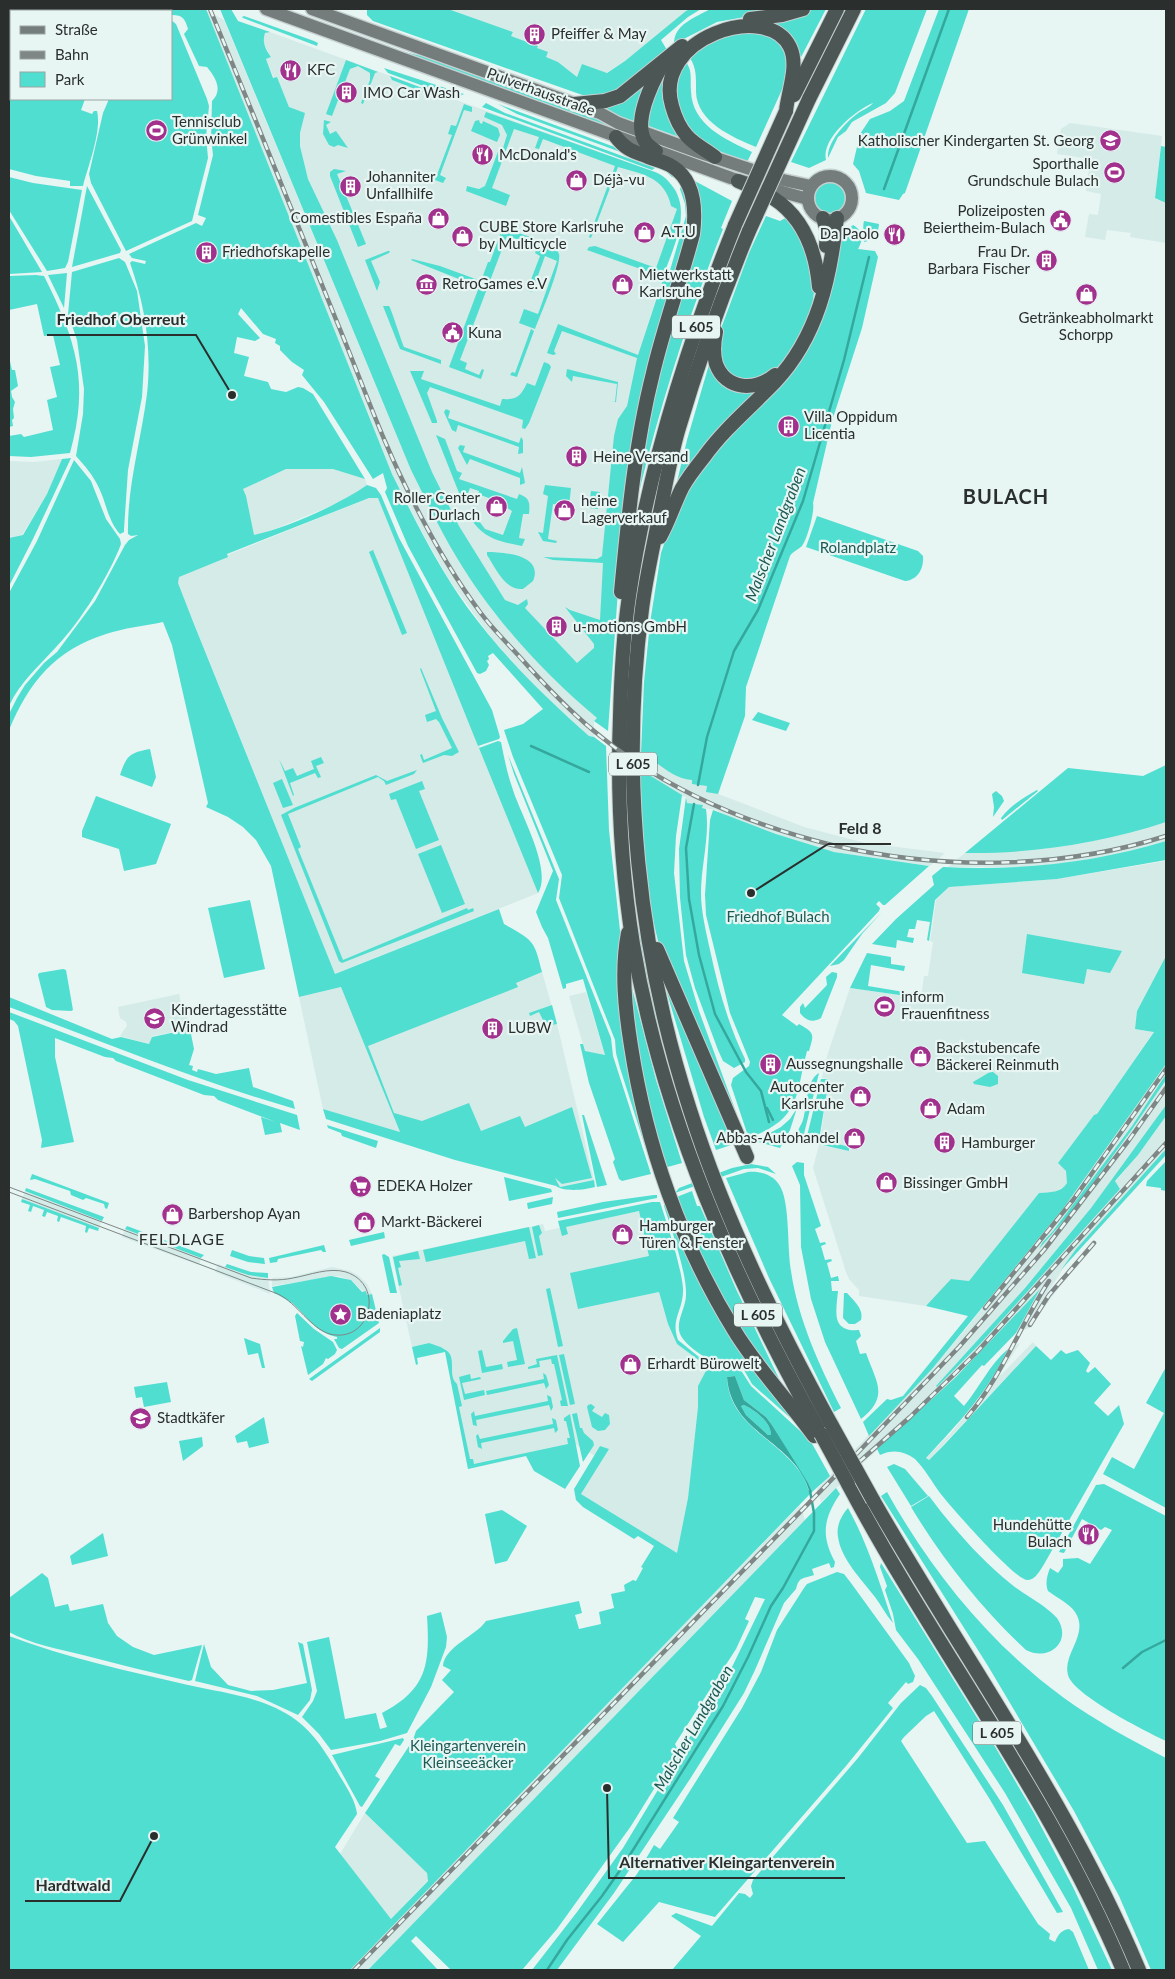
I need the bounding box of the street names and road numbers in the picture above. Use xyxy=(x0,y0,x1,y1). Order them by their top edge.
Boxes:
street label: Pulverhausstraße xyxy=(485,63,598,119)
road number: L 605 xyxy=(672,316,720,338)
road number: L 605 xyxy=(609,752,657,776)
road number: L 605 xyxy=(734,1304,782,1326)
road number: L 605 xyxy=(973,1722,1021,1745)

